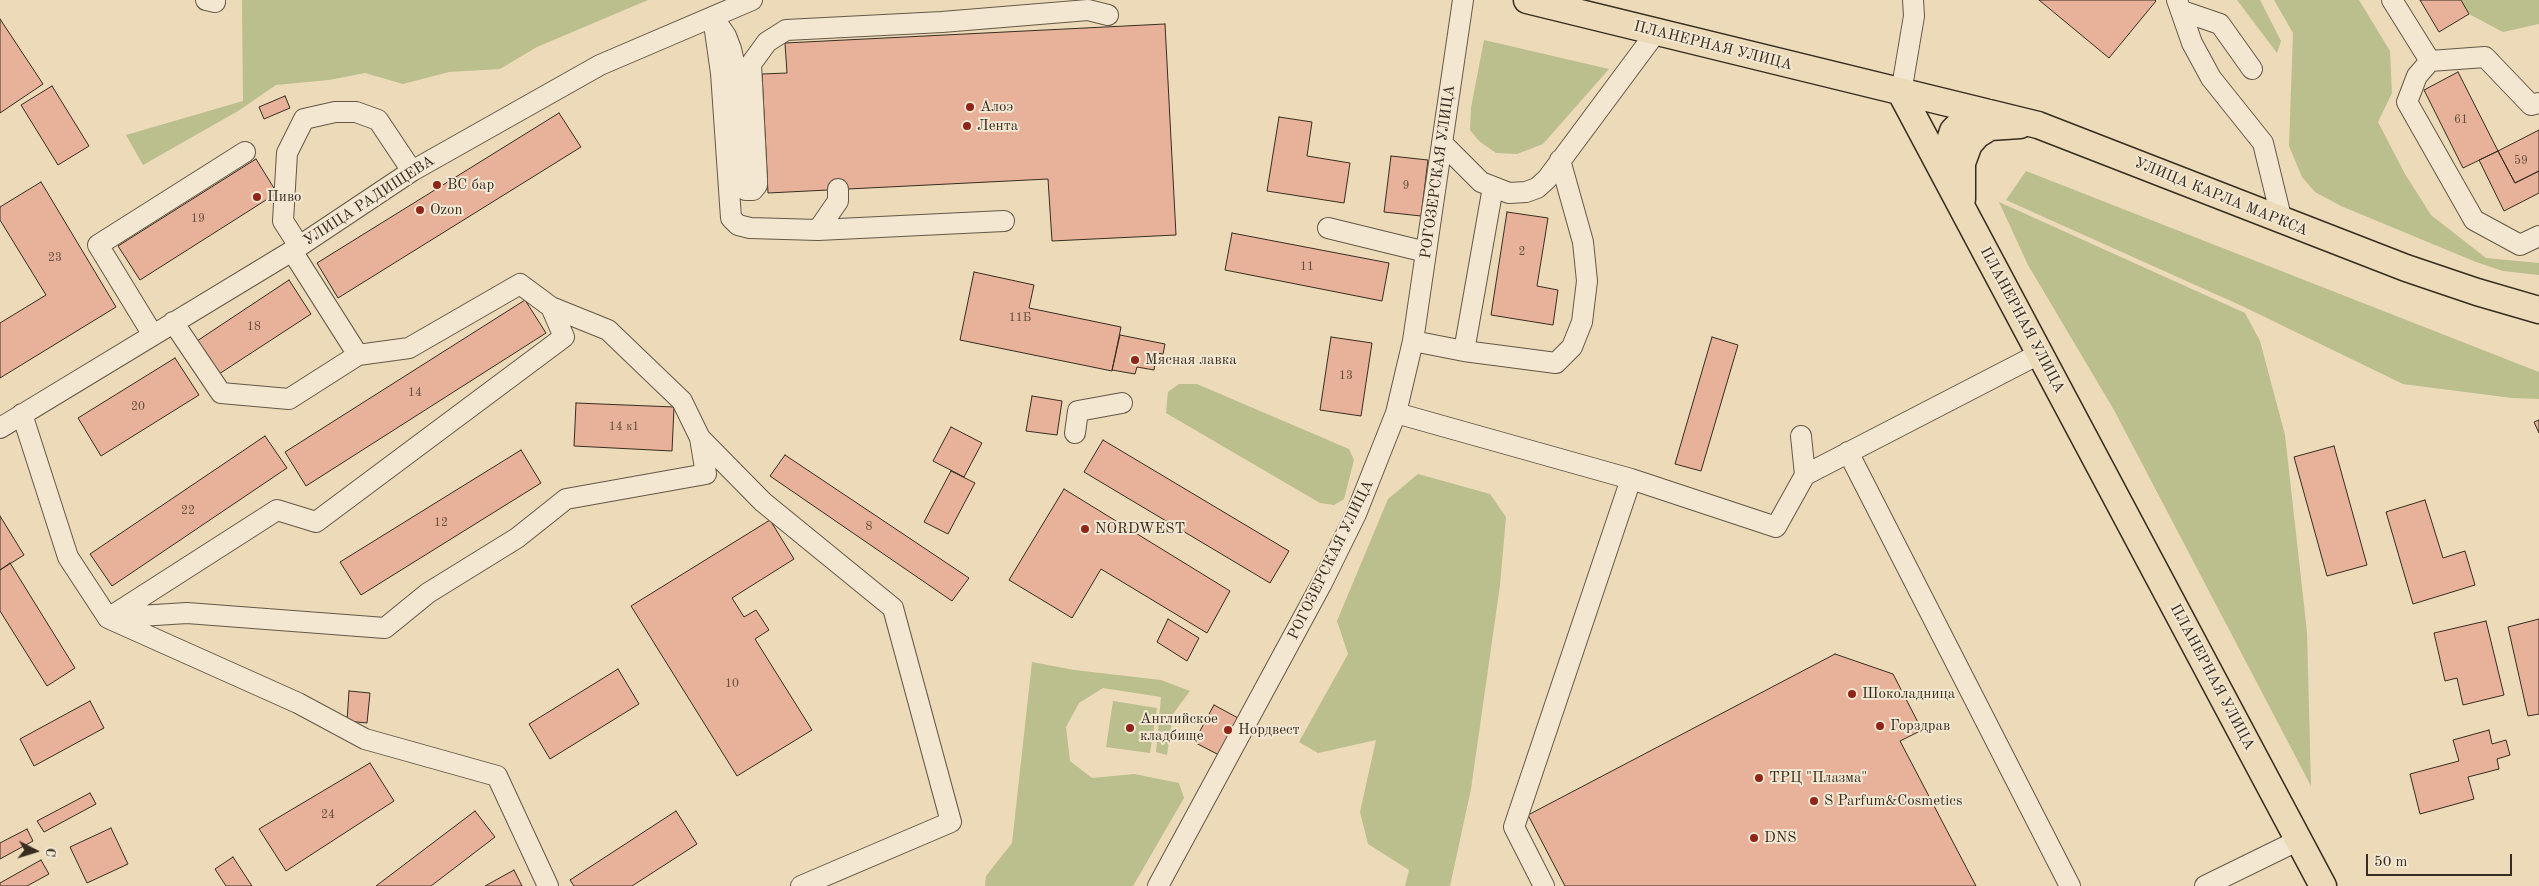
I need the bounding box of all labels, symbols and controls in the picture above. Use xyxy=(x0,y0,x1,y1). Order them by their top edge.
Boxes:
street label: ПЛАНЕРНАЯ УЛИЦА xyxy=(1632,18,1794,74)
street label: РОГОЗЕРСКАЯ УЛИЦА xyxy=(1417,84,1459,260)
place label: Алоэ xyxy=(980,98,1013,116)
marker: Алоэ xyxy=(964,101,976,113)
house number: 61 xyxy=(2454,113,2468,127)
place label: Лента xyxy=(977,117,1018,135)
marker: Лента xyxy=(961,120,973,132)
street label: УЛИЦА РАДИЩЕВА xyxy=(300,152,438,250)
street label: УЛИЦА КАРЛА МАРКСА xyxy=(2132,154,2310,240)
house number: 59 xyxy=(2514,154,2528,168)
place label: BC бар xyxy=(447,176,494,194)
marker: BC бар xyxy=(431,179,443,191)
house number: 9 xyxy=(1403,179,1409,193)
place label: Пиво xyxy=(267,188,302,206)
marker: Пиво xyxy=(251,191,263,203)
place label: Ozon xyxy=(430,201,463,219)
marker: Ozon xyxy=(414,204,426,216)
house number: 19 xyxy=(191,212,205,226)
street label: ПЛАНЕРНАЯ УЛИЦА xyxy=(1976,244,2068,396)
house number: 2 xyxy=(1519,245,1525,259)
house number: 23 xyxy=(48,251,62,265)
house number: 11 xyxy=(1300,260,1314,274)
house number: 11Б xyxy=(1009,311,1031,325)
house number: 18 xyxy=(247,320,261,334)
place label: Мясная лавка xyxy=(1145,351,1237,369)
marker: Мясная лавка xyxy=(1129,354,1141,366)
house number: 13 xyxy=(1339,369,1353,383)
house number: 14 xyxy=(408,386,422,400)
house number: 20 xyxy=(131,400,145,414)
house number: 14 к1 xyxy=(609,420,639,434)
street label: РОГОЗЕРСКАЯ УЛИЦА xyxy=(1284,477,1378,643)
house number: 22 xyxy=(181,504,195,518)
house number: 12 xyxy=(434,516,448,530)
house number: 8 xyxy=(866,520,872,534)
place label: NORDWEST xyxy=(1095,520,1185,538)
marker: NORDWEST xyxy=(1079,523,1091,535)
street label: ПЛАНЕРНАЯ УЛИЦА xyxy=(2166,601,2258,753)
house number: 10 xyxy=(725,677,739,691)
place label: Шоколадница xyxy=(1862,685,1955,703)
marker: Шоколадница xyxy=(1846,688,1858,700)
place label: Английское кладбище xyxy=(1140,710,1218,745)
place label: Горздрав xyxy=(1890,717,1950,735)
marker: Горздрав xyxy=(1874,720,1886,732)
place label: Нордвест xyxy=(1238,721,1300,739)
marker: Английское кладбище xyxy=(1124,722,1136,734)
marker: Нордвест xyxy=(1222,724,1234,736)
place label: ТРЦ "Плазма" xyxy=(1769,769,1867,787)
marker: ТРЦ "Плазма" xyxy=(1753,772,1765,784)
place label: S Parfum&Cosmetics xyxy=(1824,792,1962,810)
marker: S Parfum&Cosmetics xyxy=(1808,795,1820,807)
house number: 24 xyxy=(321,808,335,822)
north arrow xyxy=(10,826,60,876)
place label: DNS xyxy=(1764,829,1797,847)
marker: DNS xyxy=(1748,832,1760,844)
scale bar xyxy=(2369,844,2515,876)
text: С xyxy=(43,847,57,858)
text: 50 m xyxy=(2374,855,2408,870)

